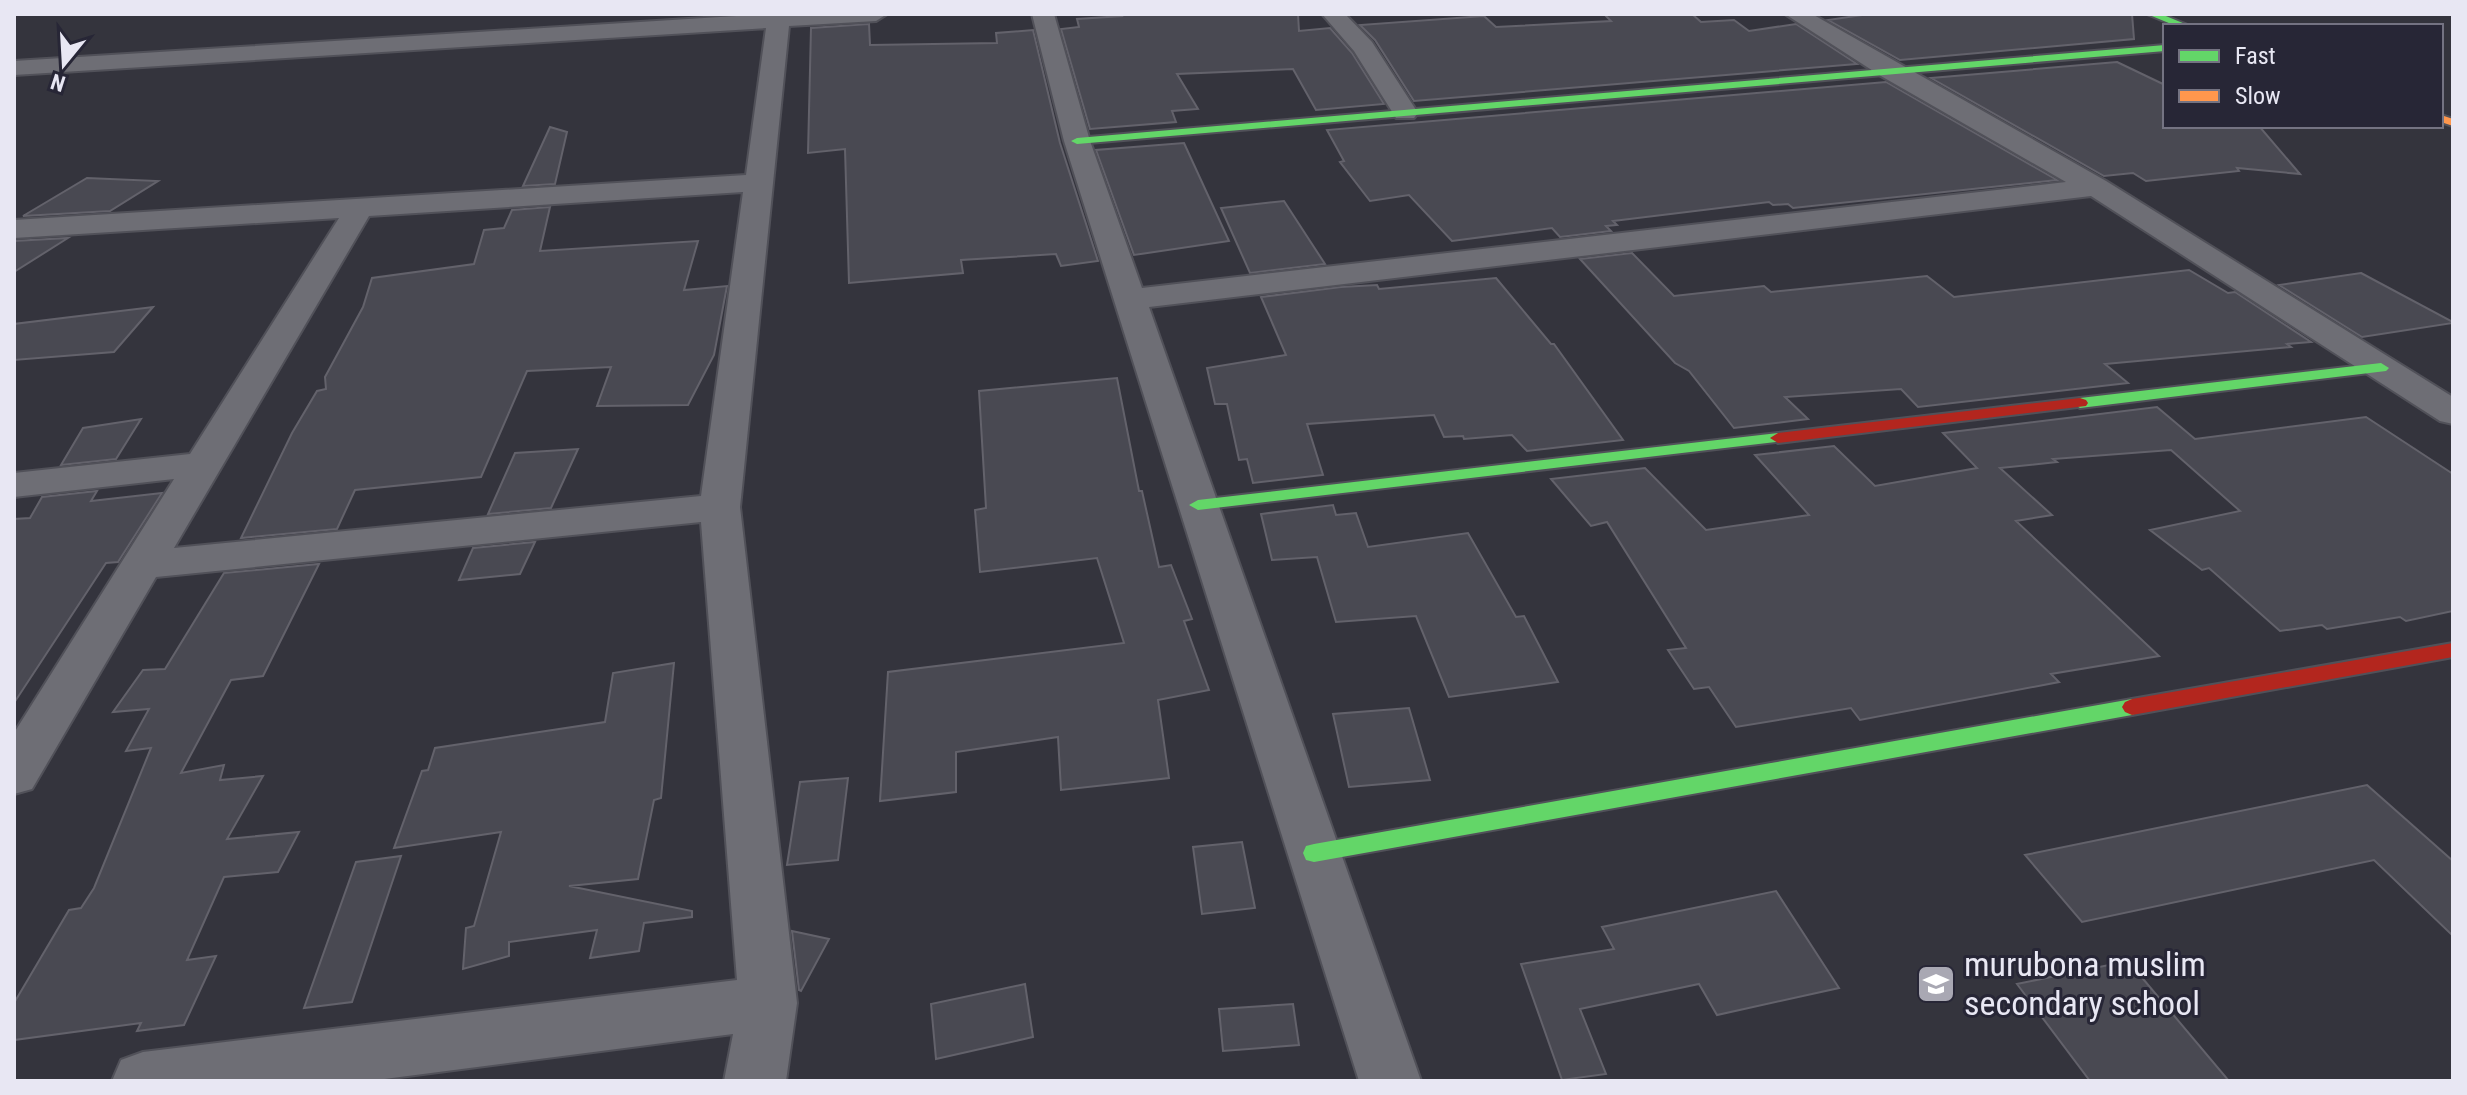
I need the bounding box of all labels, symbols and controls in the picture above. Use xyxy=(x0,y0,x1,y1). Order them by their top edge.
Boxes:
north arrow xyxy=(24,24,104,104)
legend xyxy=(2163,24,2443,128)
text: Fast xyxy=(2235,42,2276,70)
text: N xyxy=(48,69,68,97)
text: Slow xyxy=(2235,82,2281,110)
place label: murubona muslim secondary school xyxy=(1964,944,2206,1023)
school or university icon: murubona muslim secondary school xyxy=(1915,963,1957,1005)

